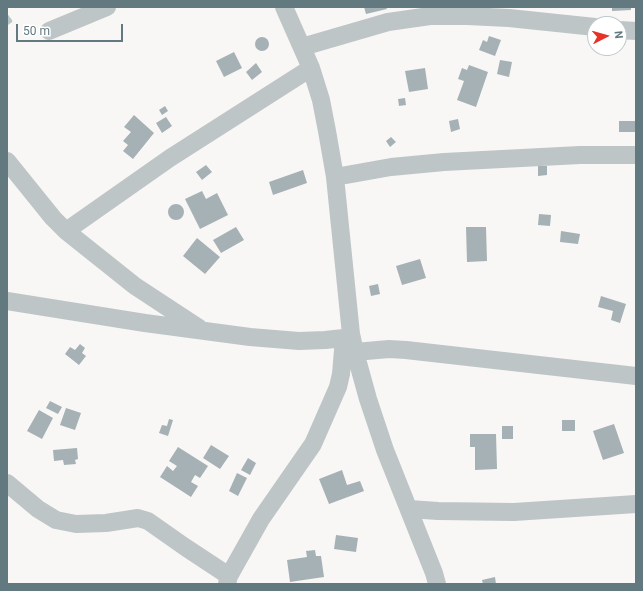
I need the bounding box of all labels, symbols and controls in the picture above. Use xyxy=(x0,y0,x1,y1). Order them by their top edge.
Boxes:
scale bar xyxy=(18,16,125,42)
north arrow xyxy=(587,16,627,56)
text: 50 m xyxy=(23,24,50,38)
text: N xyxy=(612,30,625,39)

